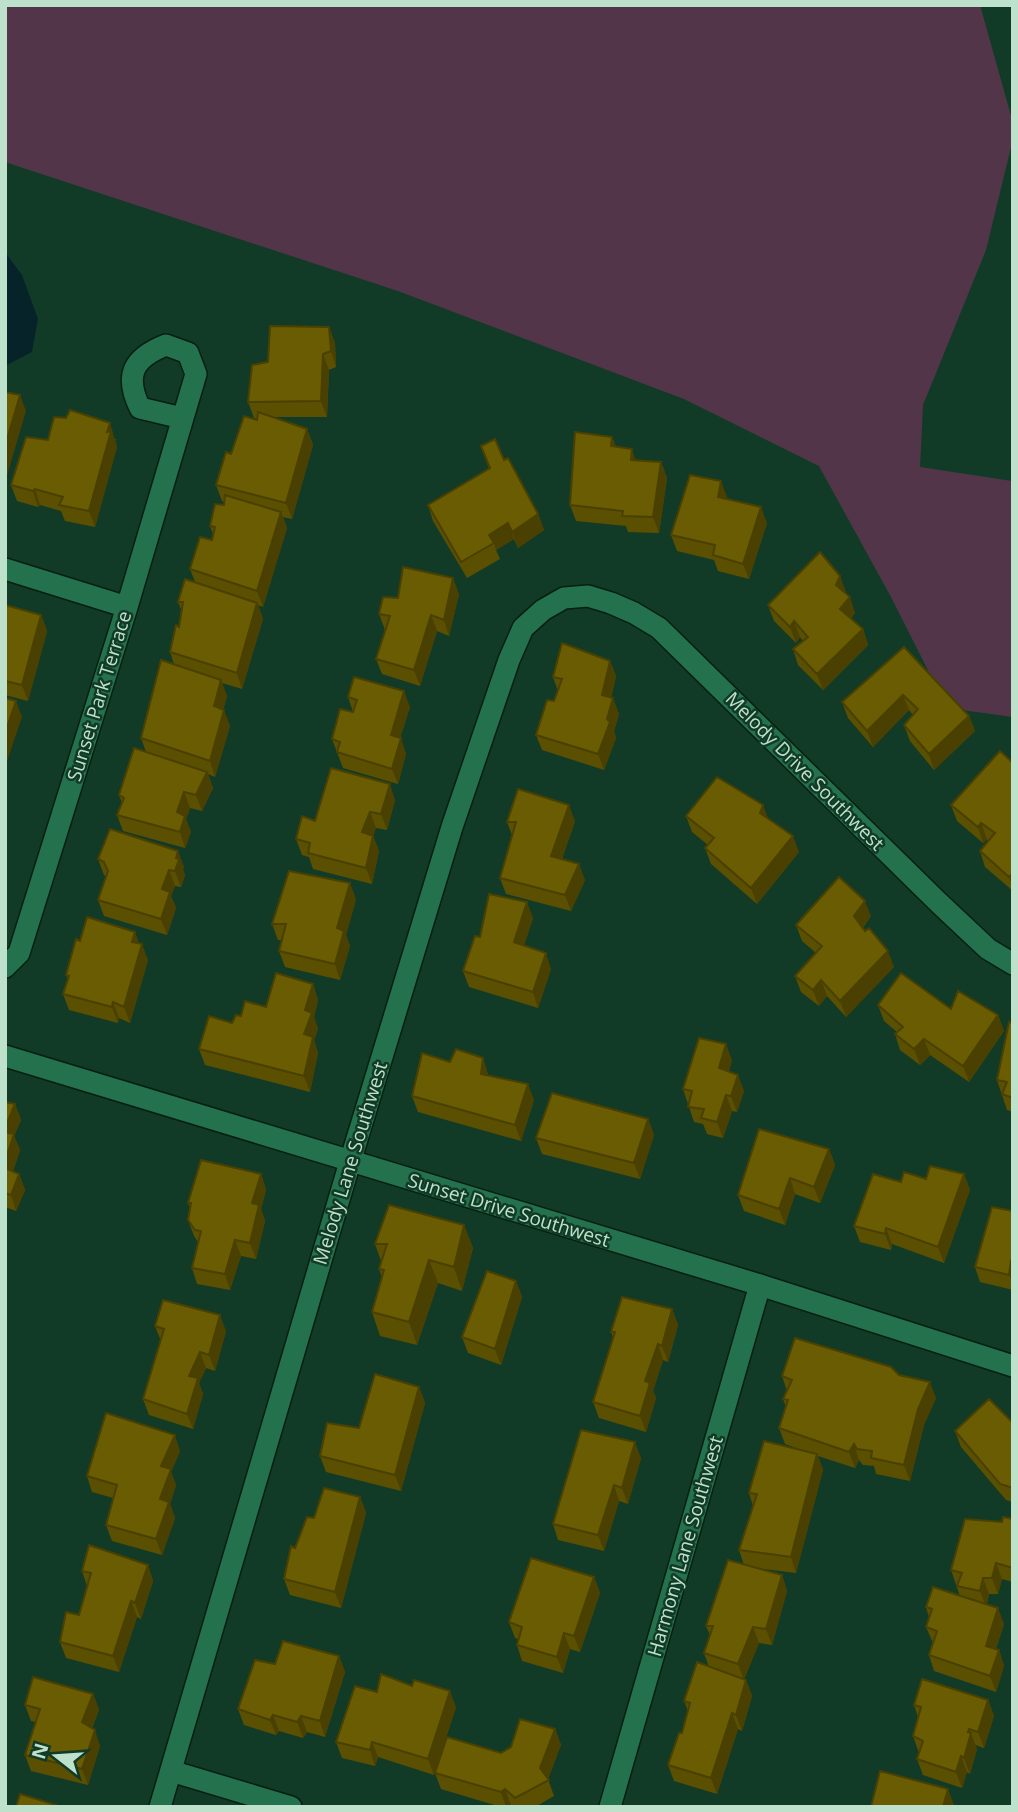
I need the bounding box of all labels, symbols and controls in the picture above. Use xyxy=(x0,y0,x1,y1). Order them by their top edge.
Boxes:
street label: Sunset Park Terrace xyxy=(61,608,137,784)
street label: Melody Drive Southwest xyxy=(720,686,890,856)
street label: Melody Lane Southwest xyxy=(307,1058,393,1268)
street label: Sunset Drive Southwest xyxy=(405,1167,613,1253)
street label: Harmony Lane Southwest xyxy=(641,1432,729,1659)
north arrow xyxy=(21,1721,91,1791)
text: N xyxy=(25,1740,54,1762)

